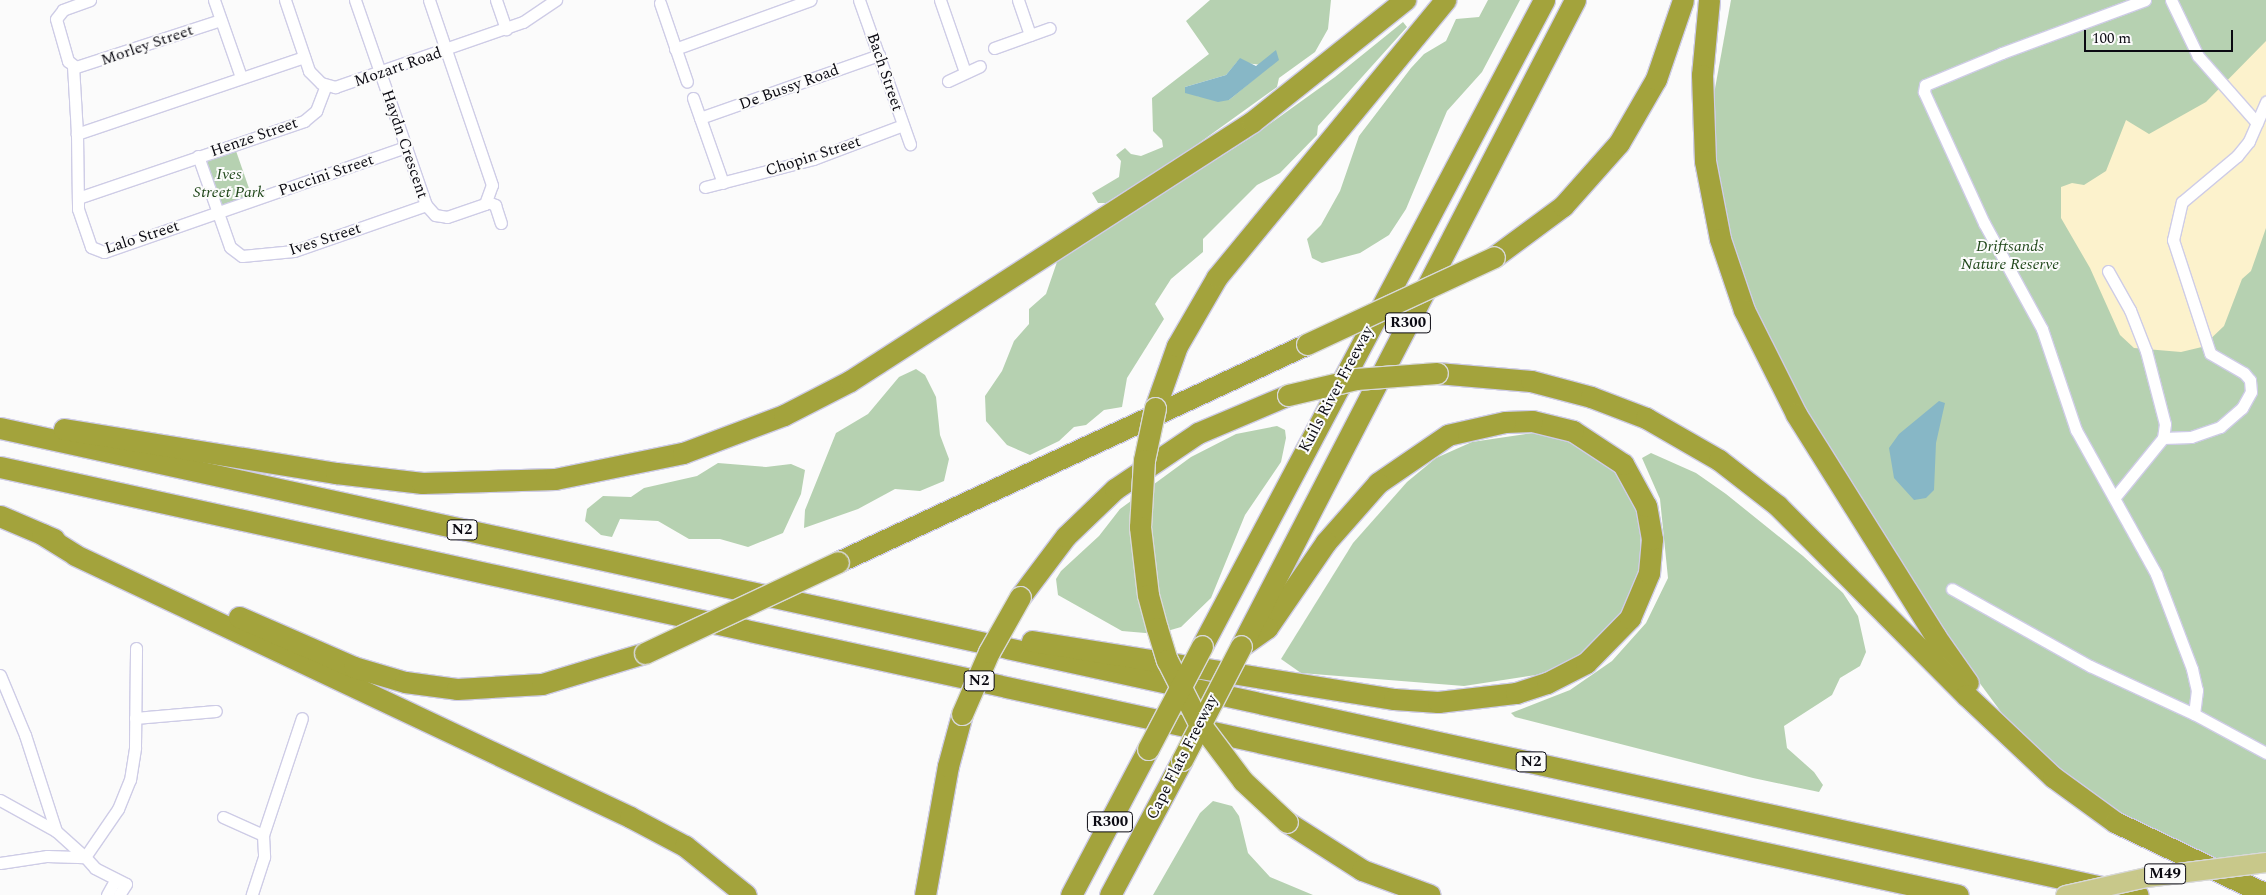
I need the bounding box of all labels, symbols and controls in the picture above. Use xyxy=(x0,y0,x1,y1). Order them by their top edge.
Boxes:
street label: Morley Street xyxy=(98,20,196,70)
scale bar xyxy=(2086,20,2235,52)
text: 100 m xyxy=(2092,27,2131,50)
street label: Bach Street xyxy=(863,30,907,114)
street label: Mozart Road xyxy=(352,43,444,91)
street label: De Bussy Road xyxy=(736,60,842,114)
street label: Haydn Crescent xyxy=(377,87,433,201)
street label: Henze Street xyxy=(208,113,300,161)
street label: Chopin Street xyxy=(763,132,863,180)
street label: Puccini Street xyxy=(276,150,376,200)
park label: Ives Street Park xyxy=(193,164,265,202)
street label: Lalo Street xyxy=(102,216,182,258)
street label: Ives Street xyxy=(287,218,363,260)
park label: Driftsands Nature Reserve xyxy=(1961,236,2059,274)
road number: R300 xyxy=(1384,310,1432,336)
street label: Kuils River Freeway xyxy=(1295,322,1377,456)
road number: N2 xyxy=(446,518,478,542)
road number: N2 xyxy=(963,668,995,694)
street label: Cape Flats Freeway xyxy=(1142,691,1222,823)
road number: N2 xyxy=(1515,750,1547,774)
road number: R300 xyxy=(1086,810,1134,834)
road number: M49 xyxy=(2144,862,2186,886)

